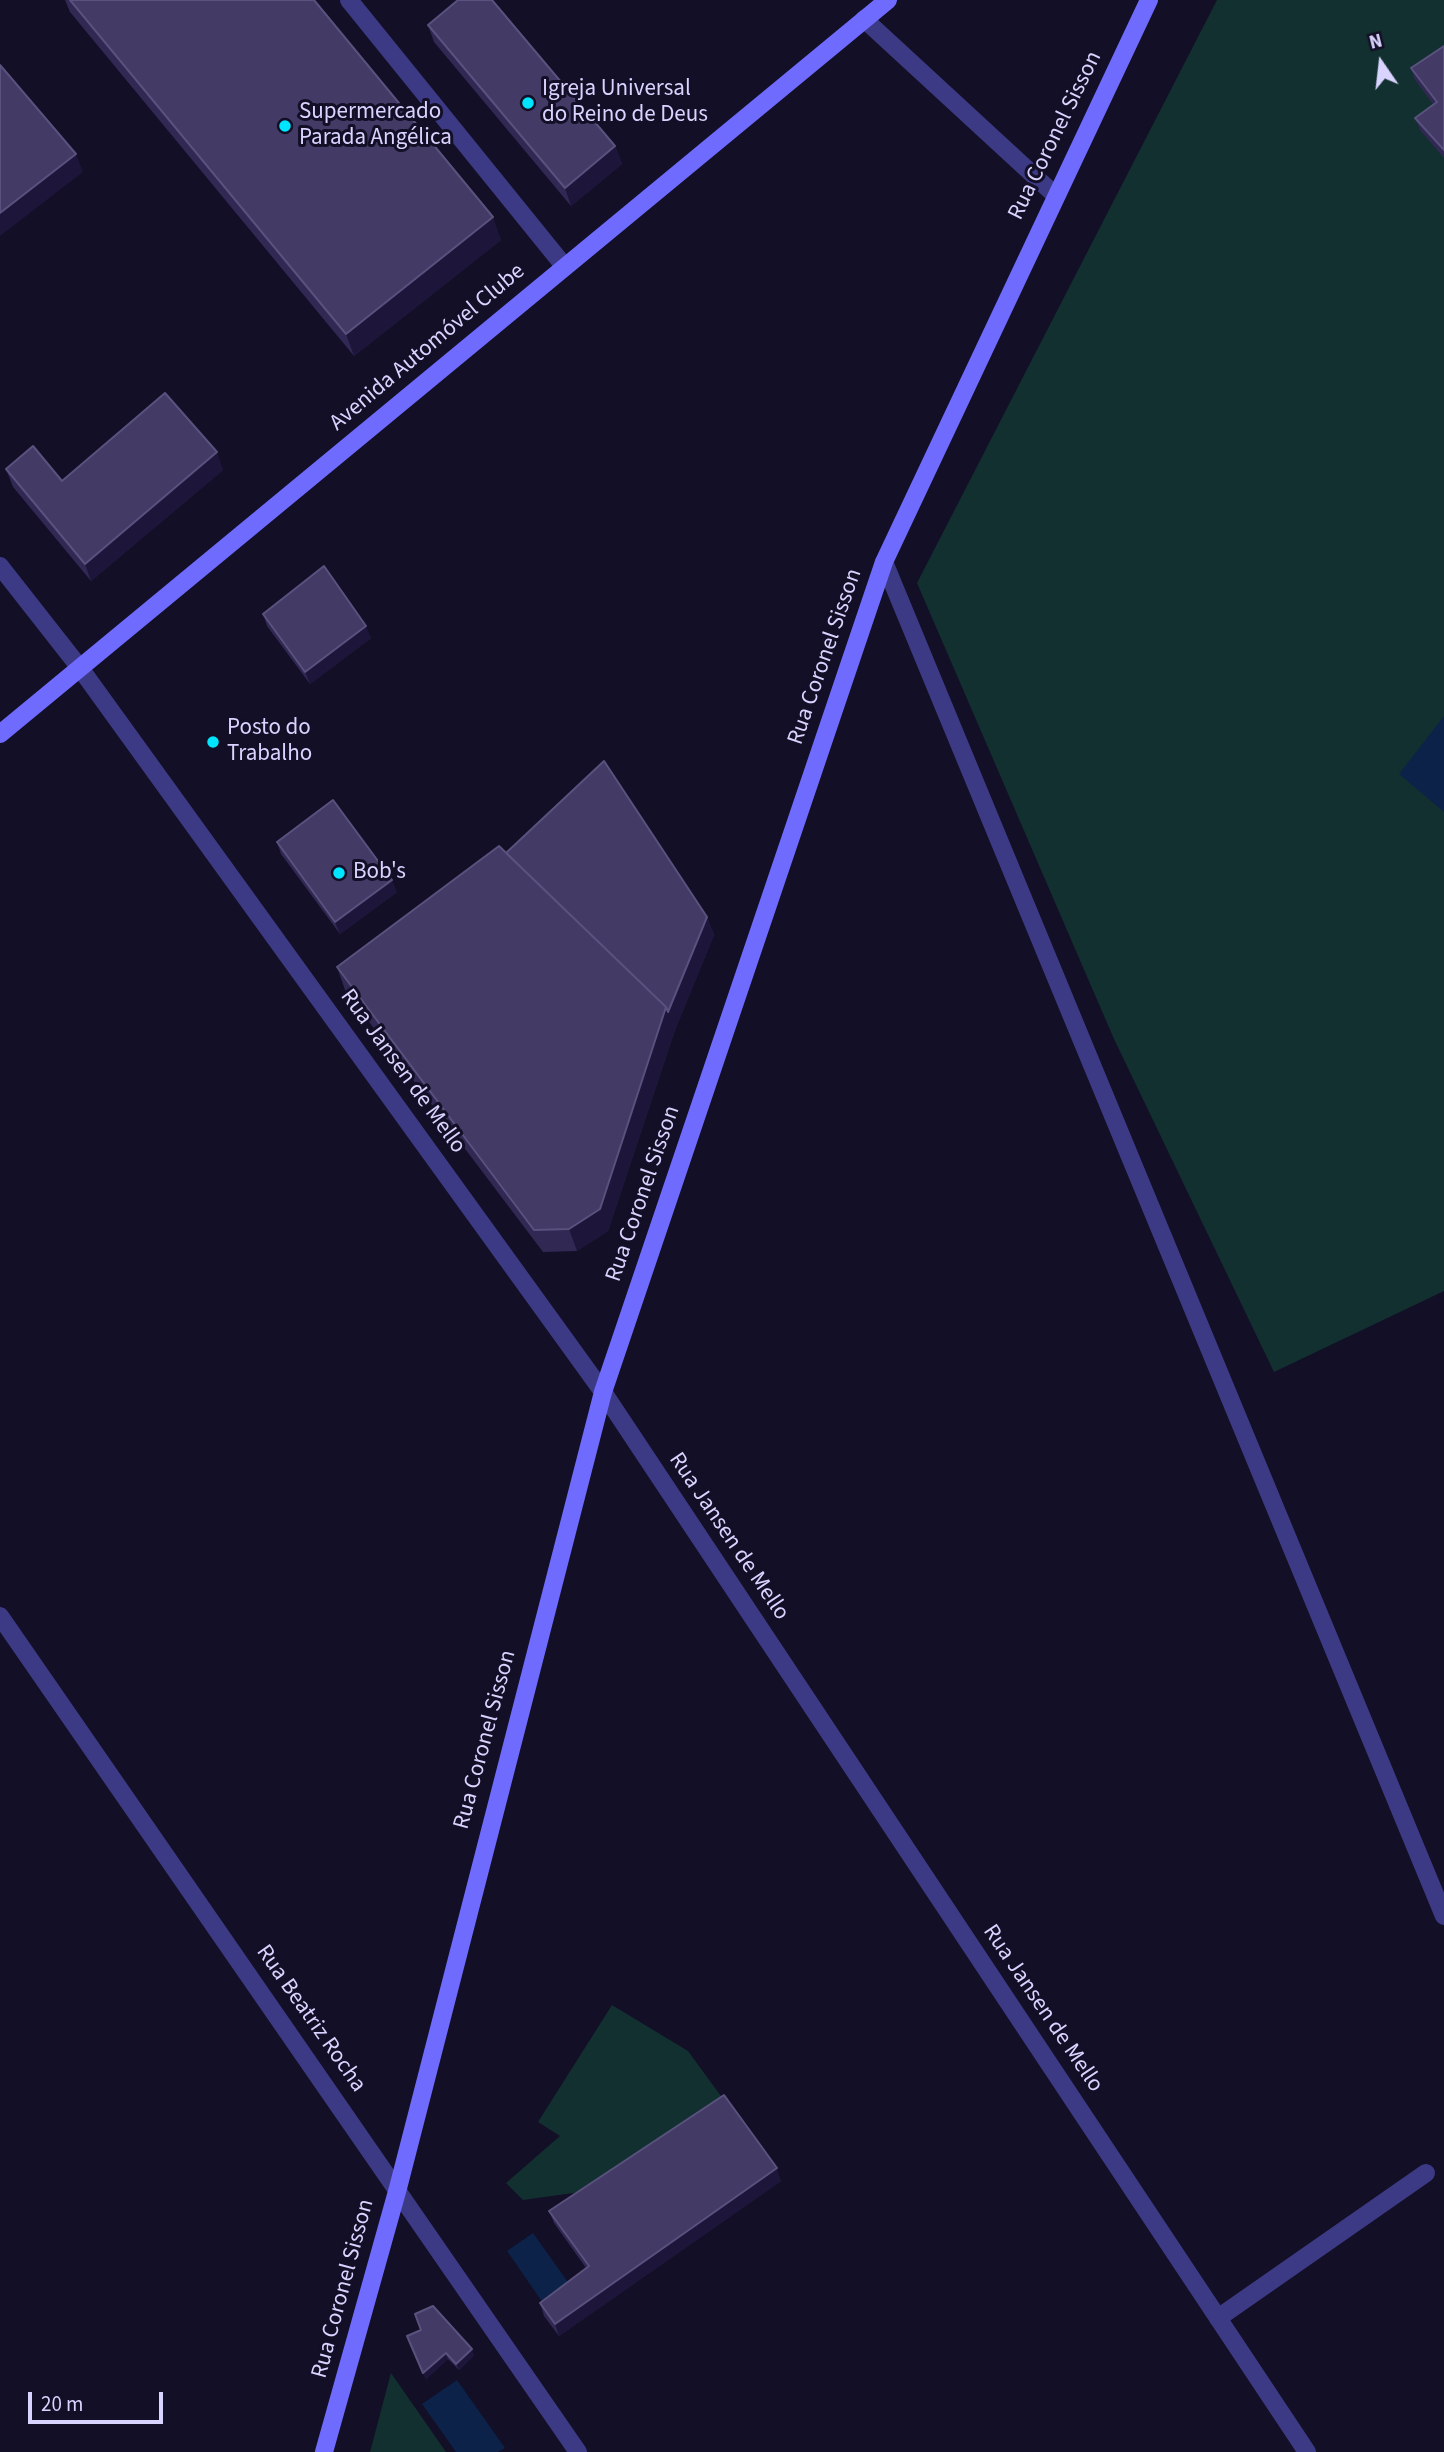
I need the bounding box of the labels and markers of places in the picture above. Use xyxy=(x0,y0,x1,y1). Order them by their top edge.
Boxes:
place label: Igreja Universal do Reino de Deus xyxy=(542,76,708,130)
marker: Igreja Universal do Reino de Deus xyxy=(520,95,536,111)
place label: Supermercado Parada Angélica xyxy=(299,99,452,153)
marker: Supermercado Parada Angélica xyxy=(277,118,293,134)
place label: Posto do Trabalho xyxy=(227,715,312,769)
marker: Posto do Trabalho xyxy=(205,734,221,750)
place label: Bob's xyxy=(353,859,406,887)
marker: Bob's xyxy=(331,865,347,881)

